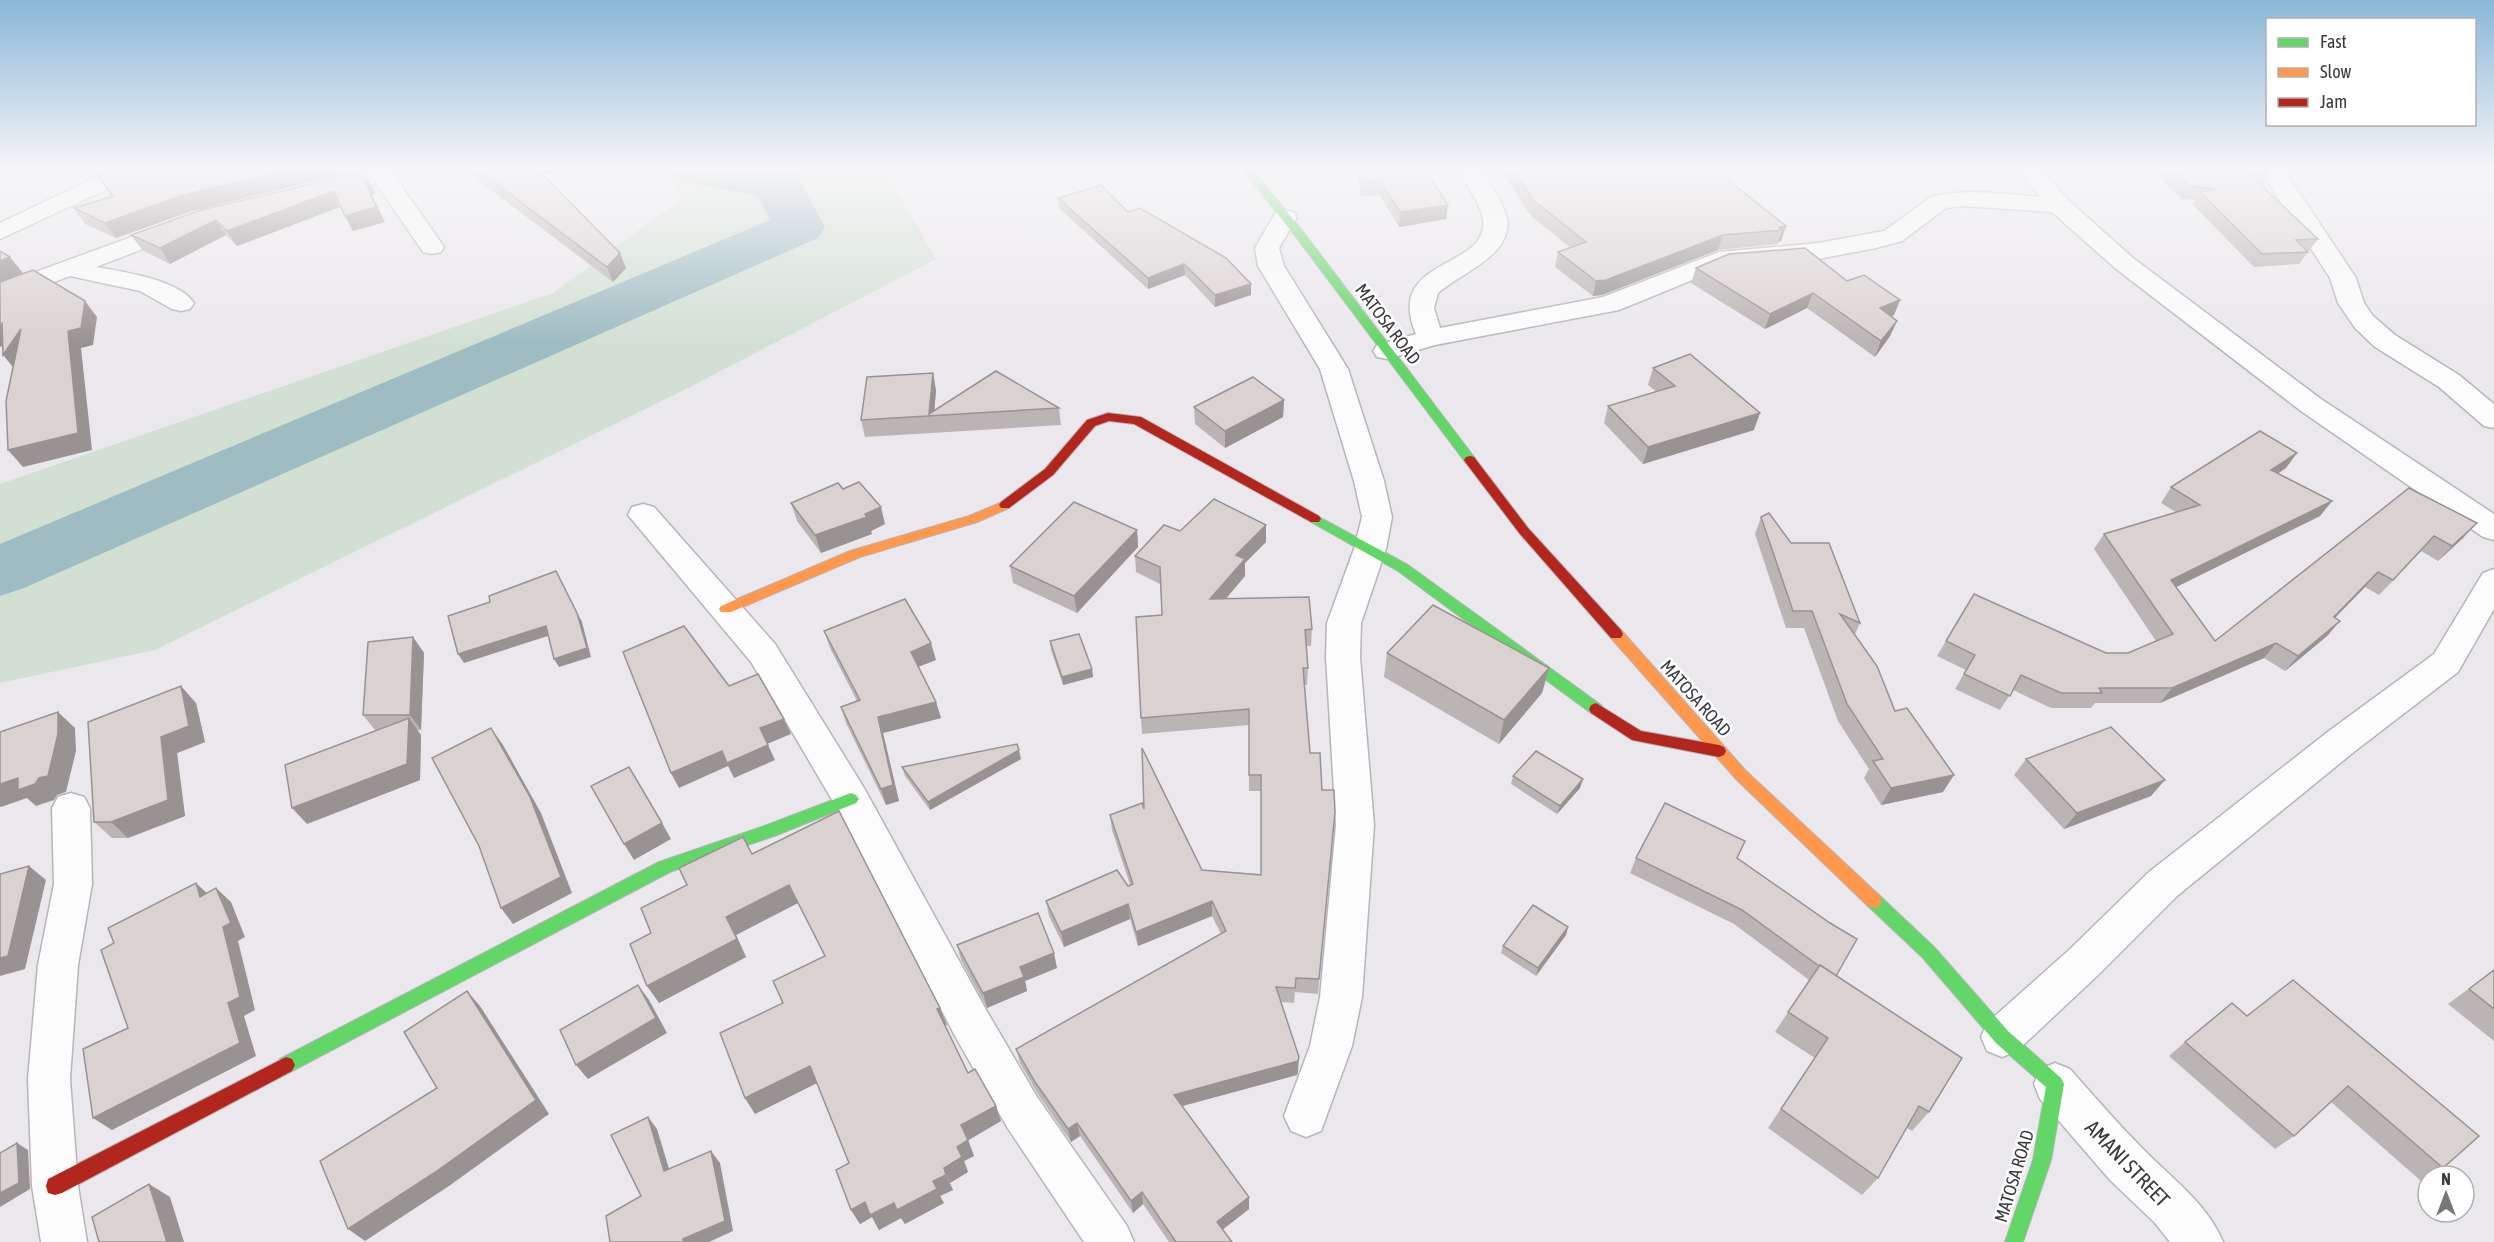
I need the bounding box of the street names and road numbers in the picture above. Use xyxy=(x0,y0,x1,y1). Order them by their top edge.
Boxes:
street label: MATOSA ROAD xyxy=(1351,280,1425,368)
street label: MATOSA ROAD xyxy=(1656,656,1736,740)
street label: AMANI STREET xyxy=(2081,1115,2175,1211)
street label: MATOSA ROAD xyxy=(1990,1127,2038,1225)

